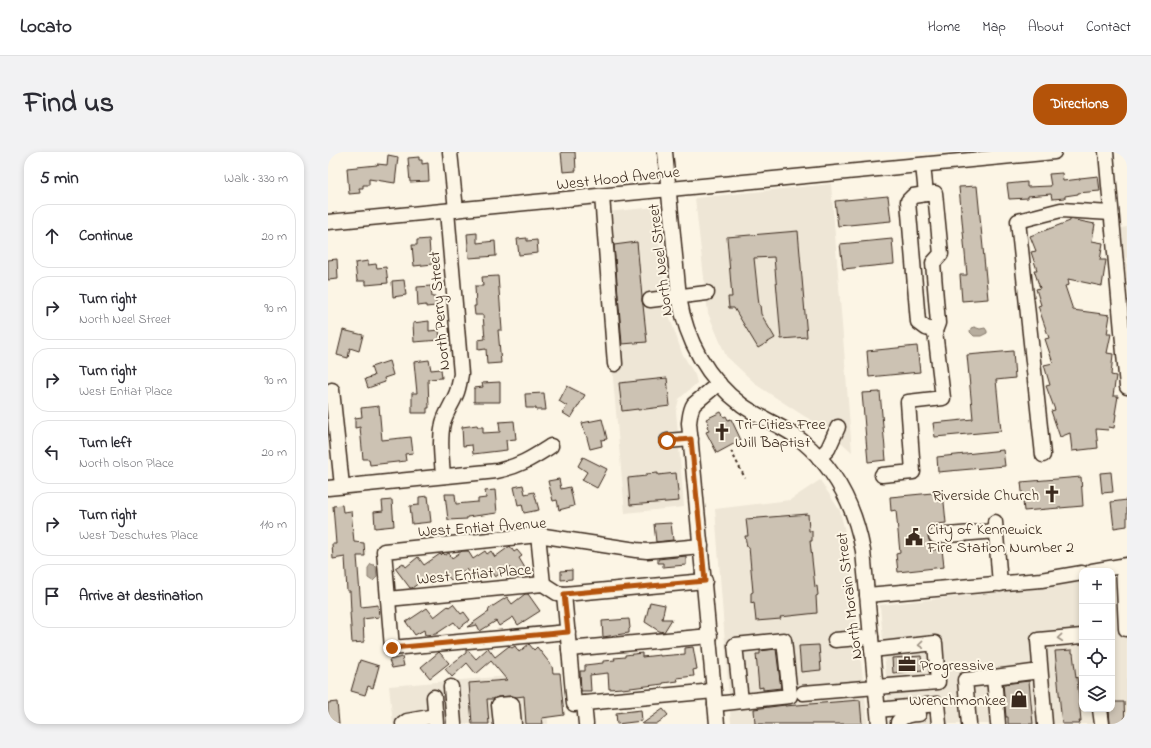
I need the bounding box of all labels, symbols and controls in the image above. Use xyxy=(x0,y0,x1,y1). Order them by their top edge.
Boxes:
text: Locato xyxy=(20,14,72,41)
text: Home xyxy=(928,17,960,38)
text: Map xyxy=(982,17,1006,38)
text: About xyxy=(1028,17,1064,38)
text: Contact xyxy=(1086,17,1131,38)
text: Find us xyxy=(24,84,114,125)
button: Directions xyxy=(1033,84,1127,125)
street label: West Hood Avenue xyxy=(555,160,682,197)
text: 5 min xyxy=(40,166,79,191)
text: Walk · 330 m xyxy=(224,169,288,188)
street label: North Neel Street xyxy=(642,201,680,317)
icon: ahead xyxy=(41,225,63,247)
text: Continue xyxy=(79,225,133,247)
text: 20 m xyxy=(262,227,287,246)
street label: North Perry Street xyxy=(423,250,457,371)
text: Turn right xyxy=(79,288,137,310)
icon: right xyxy=(41,297,63,319)
text: 90 m xyxy=(264,299,287,318)
text: North Neel Street xyxy=(79,310,171,329)
text: Turn right xyxy=(79,360,137,382)
icon: right xyxy=(41,369,63,391)
text: 90 m xyxy=(264,371,287,390)
text: West Entiat Place xyxy=(79,382,172,401)
place label: Tri-Cities Free Will Baptist xyxy=(735,413,826,455)
church icon: Tri-Cities Free Will Baptist xyxy=(712,422,732,442)
text: Turn left xyxy=(79,432,132,454)
route start xyxy=(658,432,676,450)
icon: left xyxy=(41,441,63,463)
text: 20 m xyxy=(262,443,287,462)
text: North Olson Place xyxy=(79,454,174,473)
place label: Riverside Church xyxy=(932,484,1039,508)
church icon: Riverside Church xyxy=(1042,484,1062,504)
text: Turn right xyxy=(79,504,137,526)
street label: West Entiat Avenue xyxy=(417,511,548,544)
icon: right xyxy=(41,513,63,535)
text: 110 m xyxy=(260,515,287,534)
place label: City of Kennewick Fire Station Number 2 xyxy=(926,518,1074,560)
text: West Deschutes Place xyxy=(79,526,198,545)
public building icon: City of Kennewick Fire Station Number 2 xyxy=(904,527,924,547)
street label: North Morain Street xyxy=(830,530,870,661)
street label: West Entiat Place xyxy=(416,558,533,592)
map controls xyxy=(1079,568,1115,712)
button: + xyxy=(1079,568,1115,604)
icon: arrive xyxy=(41,585,63,607)
text: Arrive at destination xyxy=(79,585,203,607)
button: − xyxy=(1079,604,1115,640)
one-way arrow xyxy=(1057,634,1063,643)
route end xyxy=(383,639,401,657)
one-way arrow xyxy=(918,640,924,649)
button: locate xyxy=(1079,640,1115,676)
office icon: Progressive xyxy=(897,654,917,674)
place label: Progressive xyxy=(920,654,995,678)
button: layers xyxy=(1079,676,1115,712)
place label: Wrenchmonkee xyxy=(909,689,1007,713)
shop icon: Wrenchmonkee xyxy=(1009,689,1029,709)

